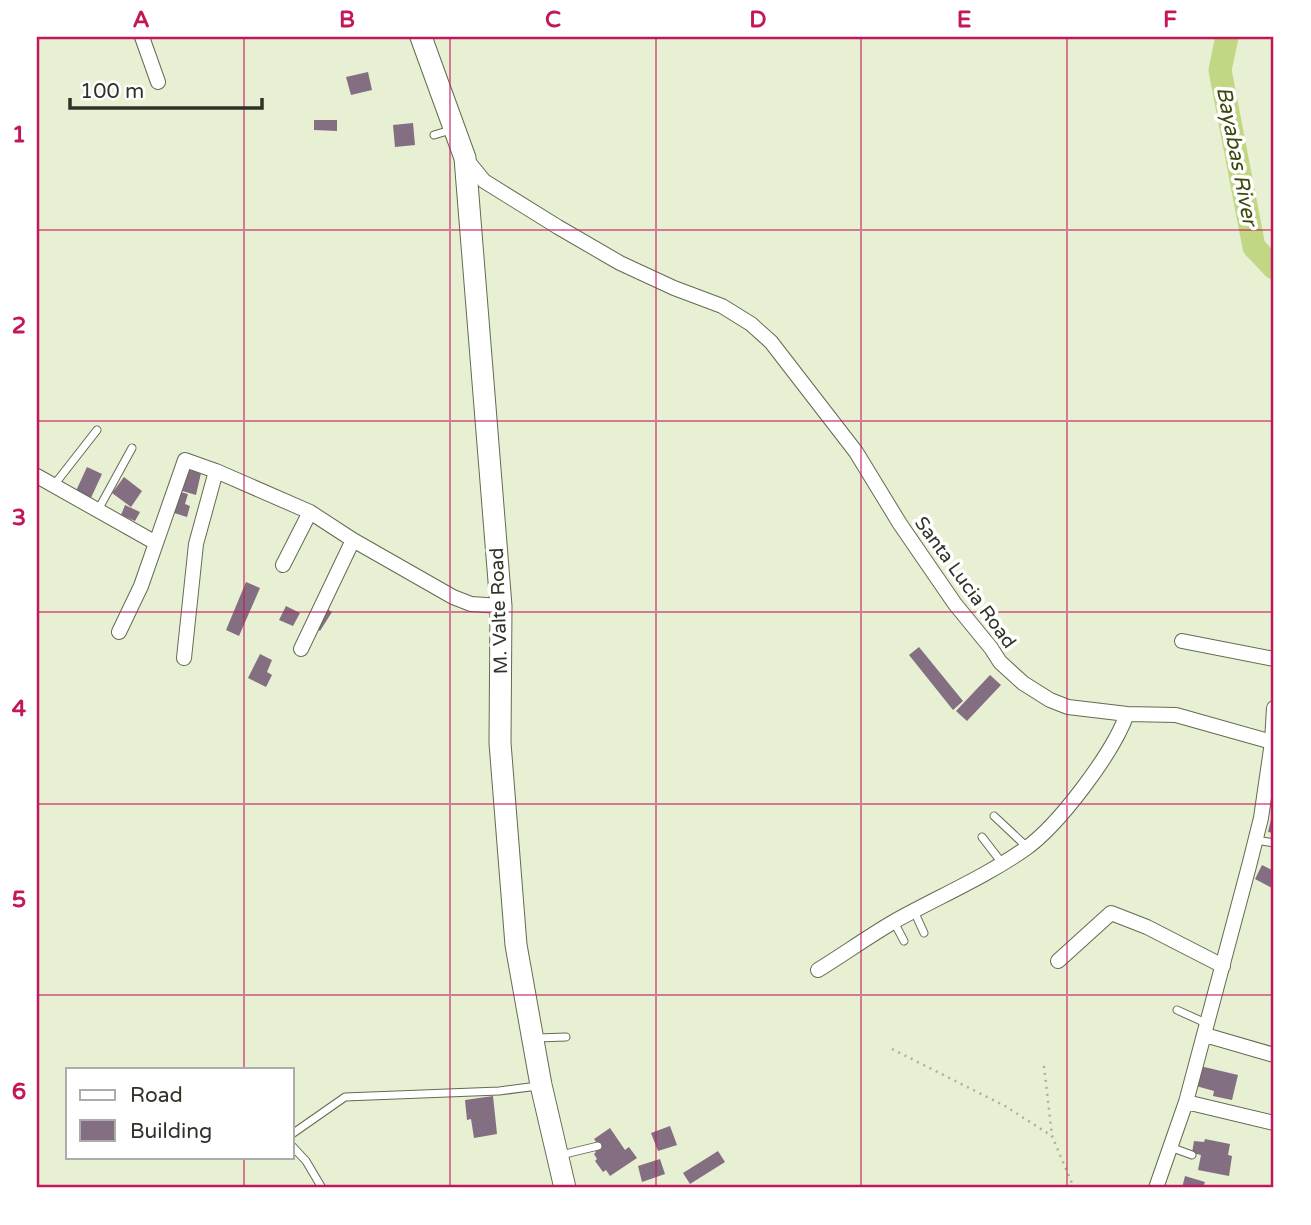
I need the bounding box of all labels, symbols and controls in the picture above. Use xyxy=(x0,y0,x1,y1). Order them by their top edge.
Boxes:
text: A xyxy=(132,6,150,34)
text: B xyxy=(339,6,355,34)
text: C xyxy=(545,6,561,34)
text: D xyxy=(749,6,767,34)
text: E xyxy=(957,6,971,34)
text: F xyxy=(1163,6,1177,34)
scale bar xyxy=(70,66,262,110)
text: 100 m xyxy=(80,79,144,104)
water label: Bayabas River xyxy=(1211,85,1263,230)
text: 1 xyxy=(12,121,26,149)
text: 2 xyxy=(12,312,26,340)
text: 3 xyxy=(12,504,26,532)
street label: Santa Lucia Road xyxy=(910,512,1020,653)
street label: M. Valte Road xyxy=(486,547,512,674)
text: 4 xyxy=(12,695,27,723)
text: 5 xyxy=(12,886,26,914)
legend xyxy=(66,1068,294,1158)
text: 6 xyxy=(12,1078,26,1106)
text: Road xyxy=(130,1083,183,1108)
text: Building xyxy=(130,1119,212,1144)

